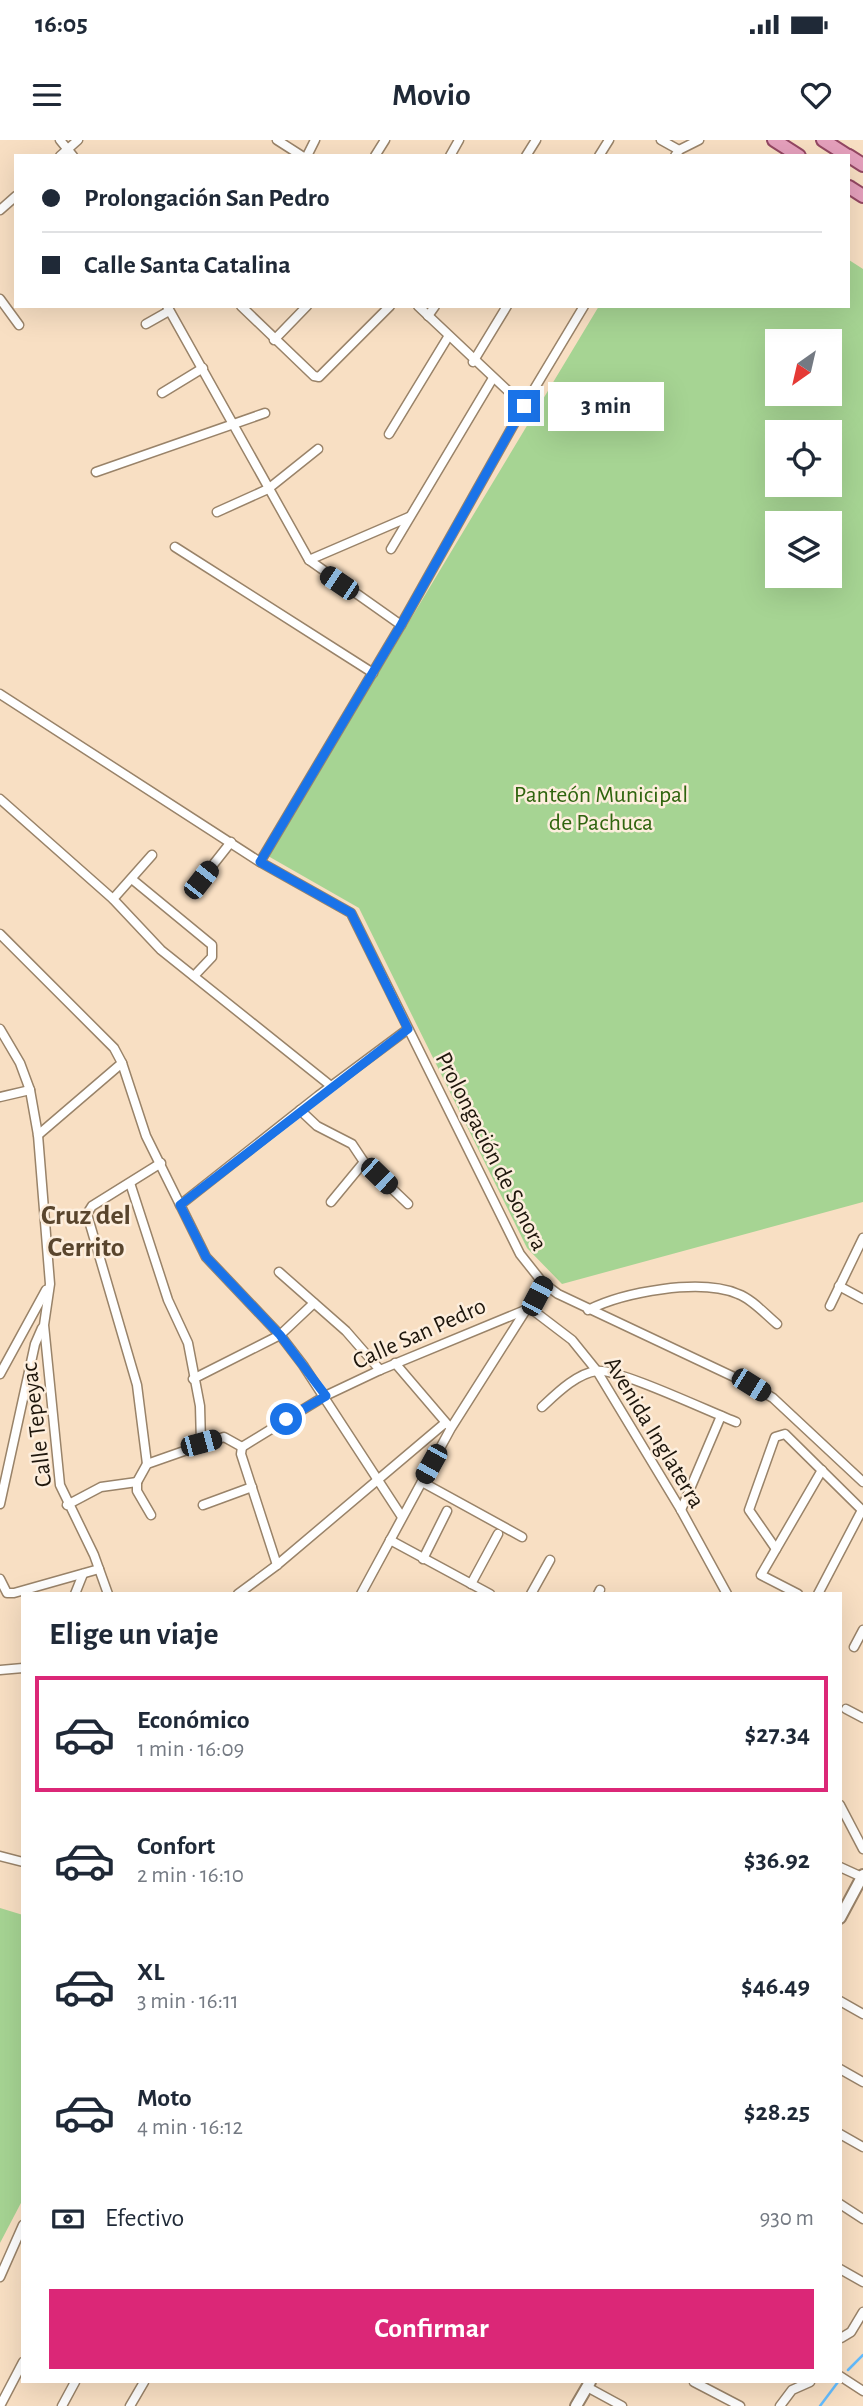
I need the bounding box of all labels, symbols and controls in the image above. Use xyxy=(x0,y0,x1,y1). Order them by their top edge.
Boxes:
text: 16:05 xyxy=(35,11,88,37)
icon: menu xyxy=(28,76,66,114)
icon: heart xyxy=(797,76,835,114)
text: Movio xyxy=(392,79,471,111)
text: Prolongación San Pedro xyxy=(84,185,330,211)
text: Calle Santa Catalina xyxy=(84,252,291,278)
north arrow xyxy=(765,329,842,406)
map controls xyxy=(765,329,842,588)
callout: 3 min xyxy=(548,382,664,430)
route end xyxy=(508,390,540,422)
text: 3 min xyxy=(581,395,631,418)
button: locate xyxy=(765,420,842,497)
button: layers xyxy=(765,511,842,588)
car xyxy=(316,563,363,603)
park label: Panteón Municipal de Pachuca xyxy=(514,783,688,835)
car xyxy=(180,857,223,903)
street label: Prolongación de Sonora xyxy=(431,1048,552,1255)
car xyxy=(357,1154,402,1198)
district label: Cruz del Cerrito xyxy=(41,1202,131,1262)
car xyxy=(518,1273,557,1319)
street label: Calle San Pedro xyxy=(349,1294,490,1374)
street label: Avenida Inglaterra xyxy=(600,1353,709,1512)
street label: Calle Tepeyac xyxy=(17,1361,57,1488)
car xyxy=(728,1365,775,1405)
route start xyxy=(270,1403,302,1435)
car xyxy=(178,1427,225,1459)
car xyxy=(412,1441,451,1487)
text: Elige un viaje xyxy=(49,1618,219,1650)
icon: car xyxy=(53,1703,116,1766)
text: Económico xyxy=(137,1707,250,1733)
text: $27.34 xyxy=(745,1721,810,1747)
text: 1 min · 16:09 xyxy=(137,1738,244,1761)
icon: car xyxy=(53,1829,116,1892)
text: Confort xyxy=(137,1833,215,1859)
text: $36.92 xyxy=(744,1847,810,1873)
text: 2 min · 16:10 xyxy=(137,1864,244,1887)
icon: car xyxy=(53,1955,116,2018)
text: XL xyxy=(137,1959,164,1985)
text: $46.49 xyxy=(741,1973,810,1999)
text: 3 min · 16:11 xyxy=(137,1990,239,2013)
icon: car xyxy=(53,2081,116,2144)
text: Moto xyxy=(137,2085,192,2111)
text: $28.25 xyxy=(744,2099,810,2125)
text: 4 min · 16:12 xyxy=(137,2116,243,2139)
icon: cash xyxy=(49,2200,87,2238)
text: Efectivo xyxy=(105,2205,184,2231)
text: 930 m xyxy=(759,2207,814,2230)
button: Confirmar xyxy=(49,2289,814,2369)

